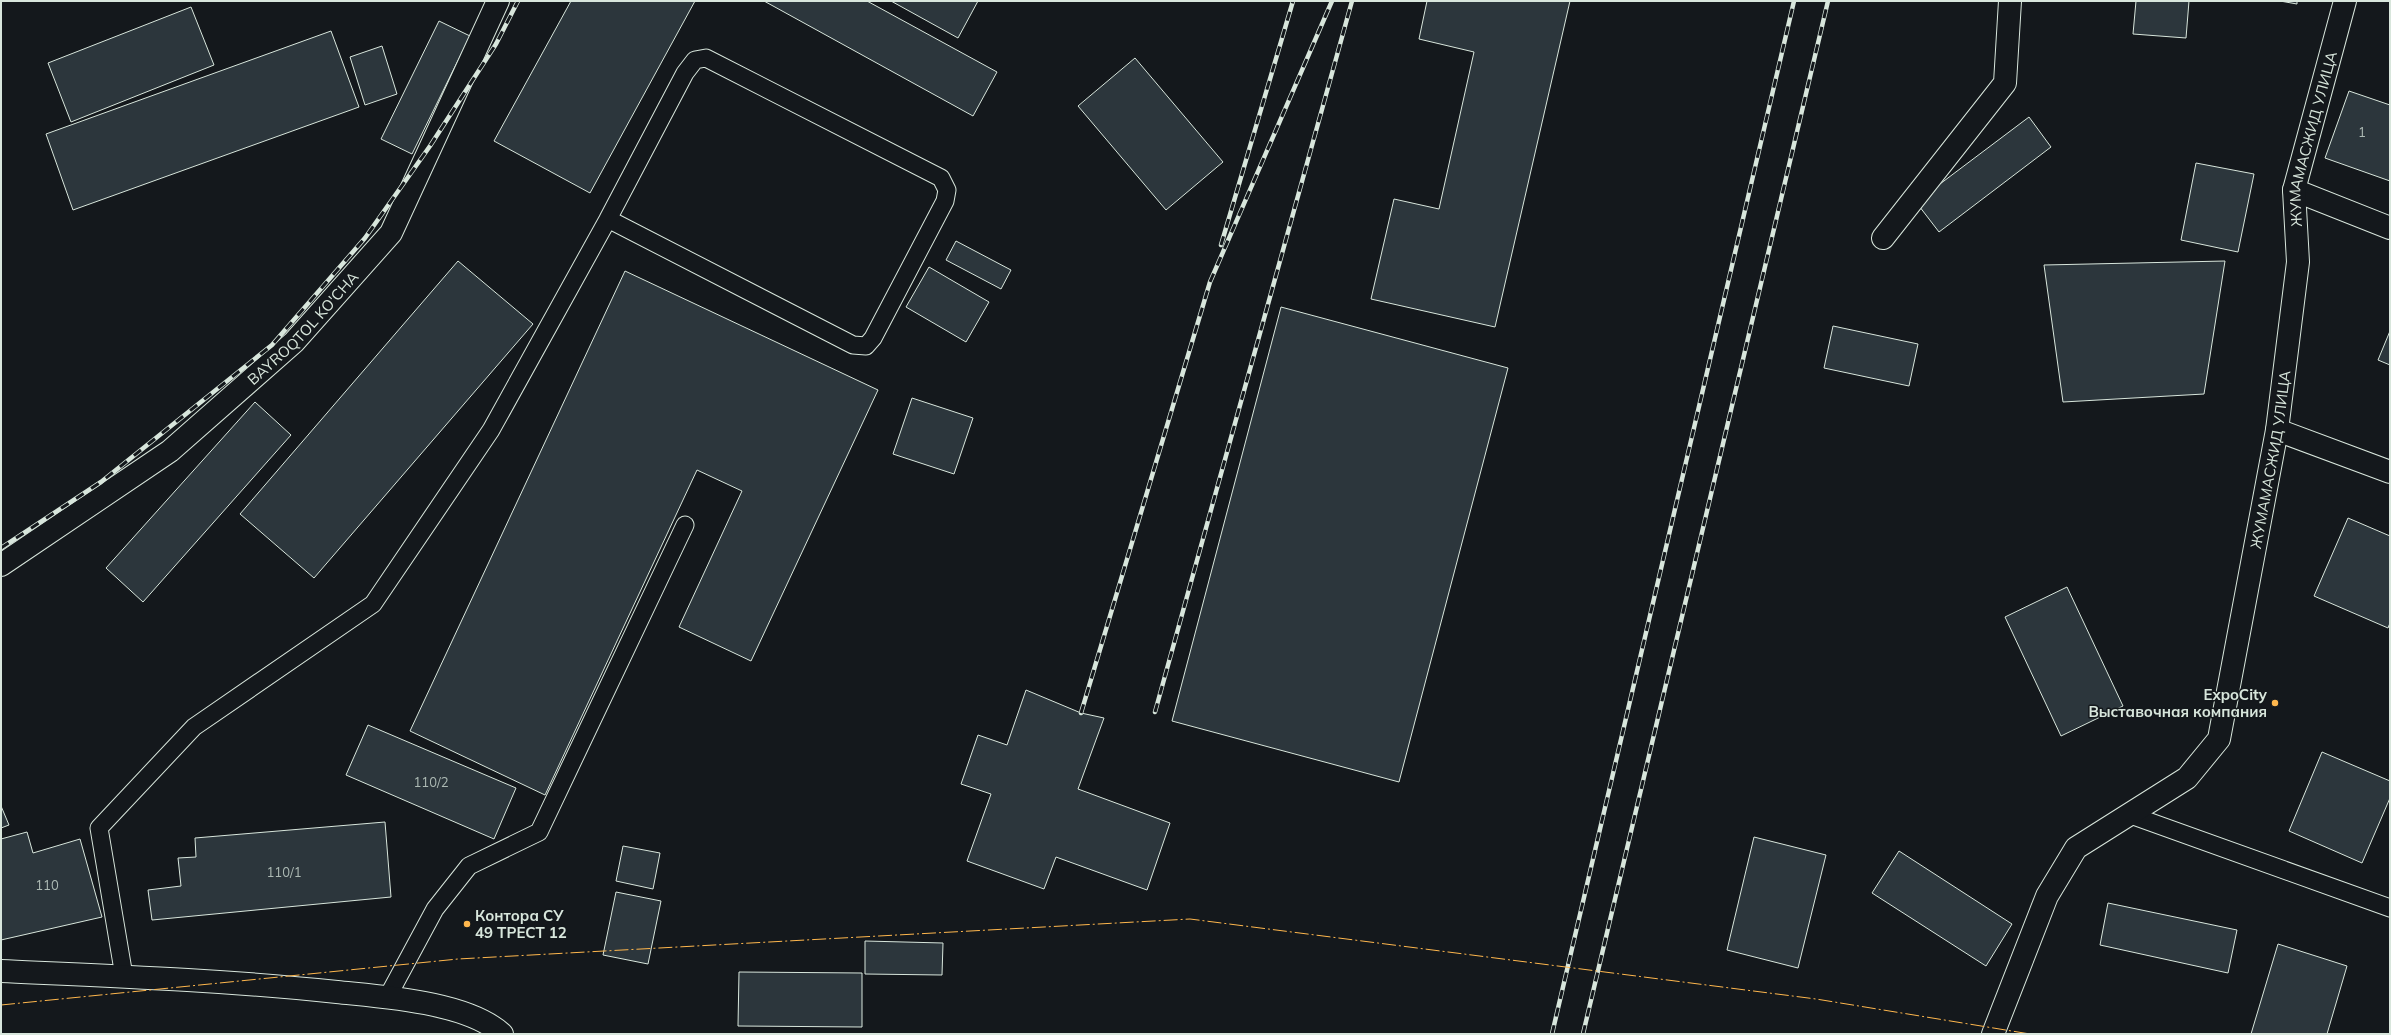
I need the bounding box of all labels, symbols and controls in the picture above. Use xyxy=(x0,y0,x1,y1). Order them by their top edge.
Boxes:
street label: ЖУМАМАСЖИД УЛИЦА xyxy=(2284,49,2341,227)
house number: 1 xyxy=(2358,124,2366,140)
street label: BAYROQTOL KO'CHA xyxy=(243,267,362,388)
street label: ЖУМАМАСЖИД УЛИЦА xyxy=(2245,369,2294,550)
place label: ExpoCity Выставочная компания xyxy=(2088,685,2268,721)
marker: ExpoCity Выставочная компания xyxy=(2270,698,2280,708)
house number: 110/2 xyxy=(414,774,449,790)
house number: 110/1 xyxy=(267,864,301,880)
house number: 110 xyxy=(35,877,59,893)
place label: Контора СУ 49 ТРЕСТ 12 xyxy=(475,906,567,942)
marker: Контора СУ 49 ТРЕСТ 12 xyxy=(462,919,472,929)

